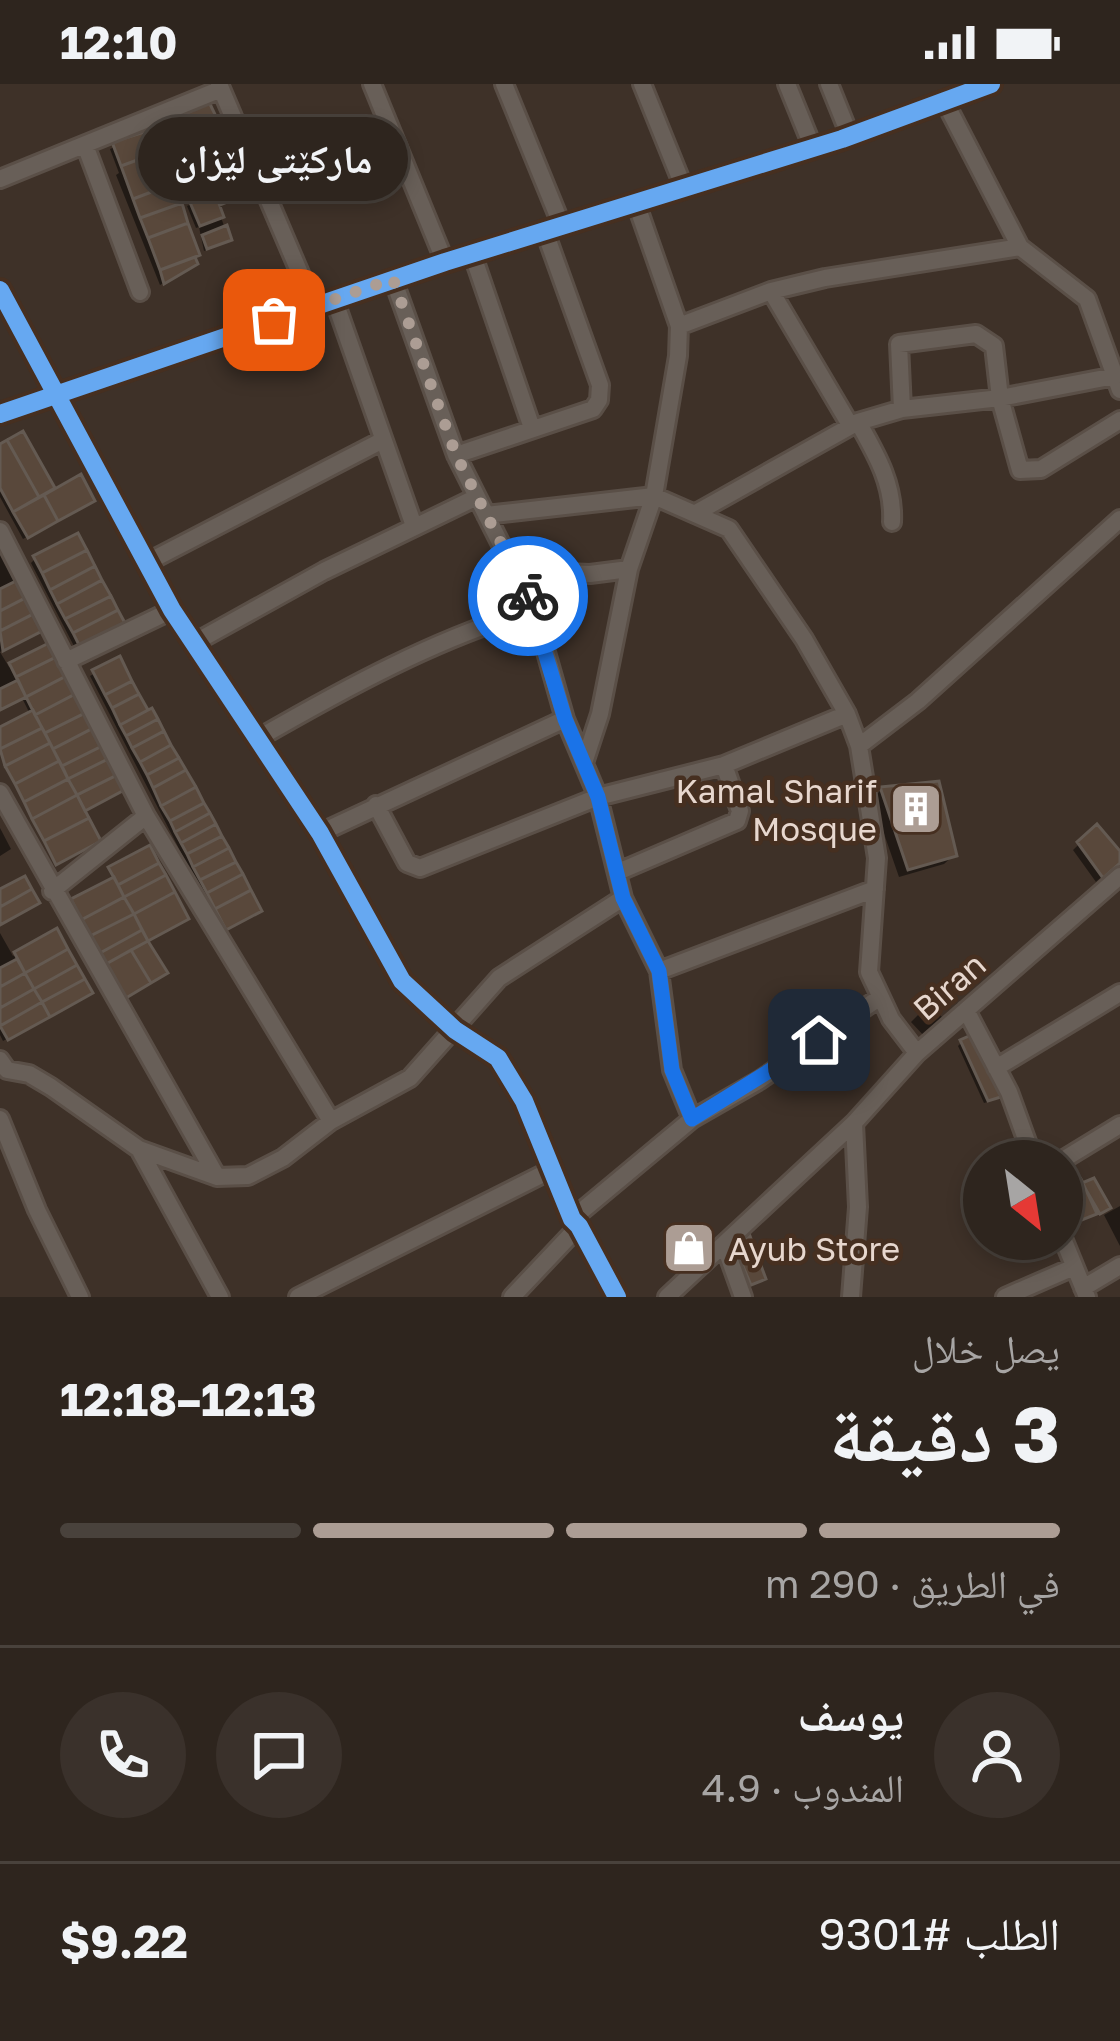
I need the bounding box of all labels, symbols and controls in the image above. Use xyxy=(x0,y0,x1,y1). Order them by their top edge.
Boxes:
text: 12:10 xyxy=(60,15,177,69)
callout: مارکێتی لێزان xyxy=(139,116,409,200)
text: مارکێتی لێزان xyxy=(174,135,372,182)
pin xyxy=(223,269,325,371)
icon: bag xyxy=(241,287,307,353)
courier xyxy=(468,536,588,656)
icon: bike xyxy=(495,563,561,629)
place label: Kamal Sharif Mosque xyxy=(675,771,877,848)
building icon: Kamal Sharif Mosque xyxy=(888,781,944,837)
street label: Biran xyxy=(905,944,993,1028)
pin xyxy=(768,989,870,1091)
icon: home xyxy=(786,1007,852,1073)
north arrow xyxy=(963,1140,1083,1260)
map controls xyxy=(963,1140,1083,1260)
shop icon: Ayub Store xyxy=(661,1220,717,1276)
place label: Ayub Store xyxy=(728,1229,900,1268)
text: يصل خلال xyxy=(912,1325,1060,1372)
text: 12:13–12:18 xyxy=(60,1372,317,1426)
text: 3 دقيقة xyxy=(829,1386,1060,1479)
text: في الطريق · 290 m xyxy=(765,1560,1060,1607)
text: يوسف xyxy=(798,1687,904,1741)
button: phone xyxy=(60,1692,186,1818)
button: chat xyxy=(216,1692,342,1818)
button: person xyxy=(934,1692,1060,1818)
text: المندوب · 4.9 xyxy=(702,1764,904,1811)
text: الطلب #9301 xyxy=(819,1906,1060,1960)
text: $9.22 xyxy=(60,1914,188,1968)

